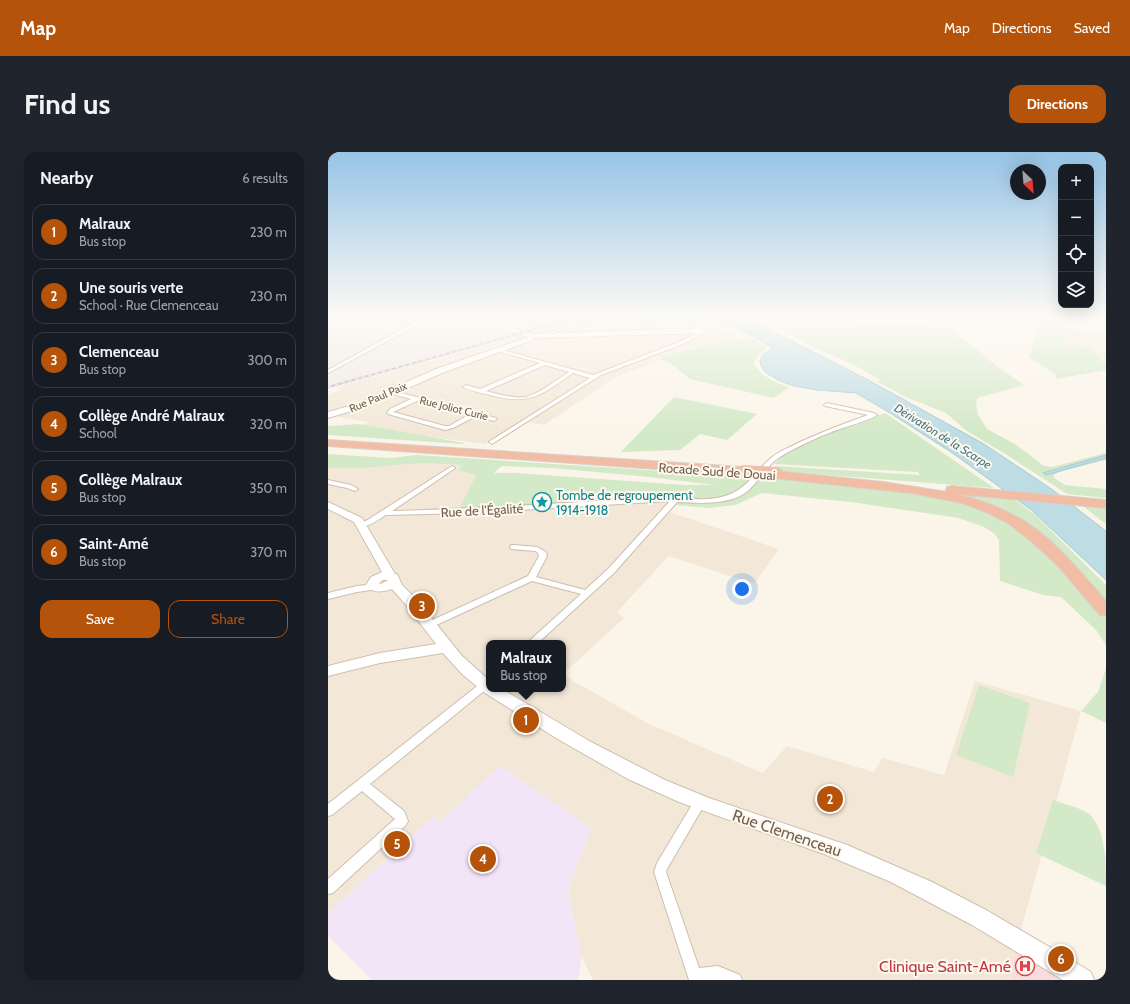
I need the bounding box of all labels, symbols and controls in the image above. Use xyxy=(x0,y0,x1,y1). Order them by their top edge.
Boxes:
text: Map xyxy=(20,17,56,40)
text: Map xyxy=(944,19,970,37)
text: Directions xyxy=(992,19,1052,37)
text: Saved xyxy=(1074,19,1110,37)
button: Directions xyxy=(1009,85,1106,123)
text: Find us xyxy=(24,87,110,121)
north arrow xyxy=(1010,164,1046,200)
map controls xyxy=(1058,164,1094,308)
button: + xyxy=(1058,164,1094,200)
text: Nearby xyxy=(40,168,93,188)
text: 6 results xyxy=(242,170,288,186)
button: − xyxy=(1058,200,1094,236)
text: Malraux xyxy=(79,215,131,233)
text: 1 xyxy=(52,224,56,240)
text: 230 m xyxy=(250,224,287,240)
text: Bus stop xyxy=(79,233,126,249)
button: locate xyxy=(1058,236,1094,272)
button: layers xyxy=(1058,272,1094,308)
text: Une souris verte xyxy=(79,279,183,297)
text: 2 xyxy=(51,288,57,304)
text: 230 m xyxy=(250,288,287,304)
text: School · Rue Clemenceau xyxy=(79,297,218,313)
text: Clemenceau xyxy=(79,343,159,361)
text: 3 xyxy=(50,352,58,368)
text: 300 m xyxy=(247,352,287,368)
text: Bus stop xyxy=(79,361,126,377)
street label: Rue Paul Paix xyxy=(347,378,410,415)
street label: Rue Joliot Curie xyxy=(418,393,490,423)
water label: Dérivation de la Scarpe xyxy=(892,400,995,472)
text: Collège André Malraux xyxy=(79,407,225,425)
text: 4 xyxy=(50,416,58,432)
text: 320 m xyxy=(250,416,287,432)
text: School xyxy=(79,425,117,441)
street label: Rocade Sud de Douai xyxy=(658,459,776,483)
text: Collège Malraux xyxy=(79,471,182,489)
text: 5 xyxy=(51,480,57,496)
text: 350 m xyxy=(250,480,287,496)
place label: Tombe de regroupement 1914-1918 xyxy=(556,487,693,518)
text: Bus stop xyxy=(79,489,126,505)
place icon: Tombe de regroupement 1914-1918 xyxy=(531,491,553,513)
street label: Rue de l'Égalité xyxy=(440,499,524,520)
text: Saint-Amé xyxy=(79,535,149,553)
text: 6 xyxy=(50,544,58,560)
text: 370 m xyxy=(250,544,287,560)
text: Bus stop xyxy=(79,553,126,569)
your location xyxy=(732,579,752,599)
pin: 3 xyxy=(409,591,435,621)
button: Save xyxy=(40,600,160,638)
button: Share xyxy=(168,600,288,638)
popup xyxy=(486,640,566,692)
text: Malraux xyxy=(500,649,552,667)
text: Bus stop xyxy=(500,667,547,683)
pin: 1 xyxy=(513,705,539,735)
pin: 2 xyxy=(817,784,843,814)
street label: Rue Clemenceau xyxy=(730,805,844,861)
pin: 5 xyxy=(384,829,410,859)
pin: 4 xyxy=(470,844,496,874)
pin: 6 xyxy=(1048,944,1074,974)
hospital icon: Clinique Saint-Amé xyxy=(1014,955,1036,977)
place label: Clinique Saint-Amé xyxy=(879,957,1011,976)

